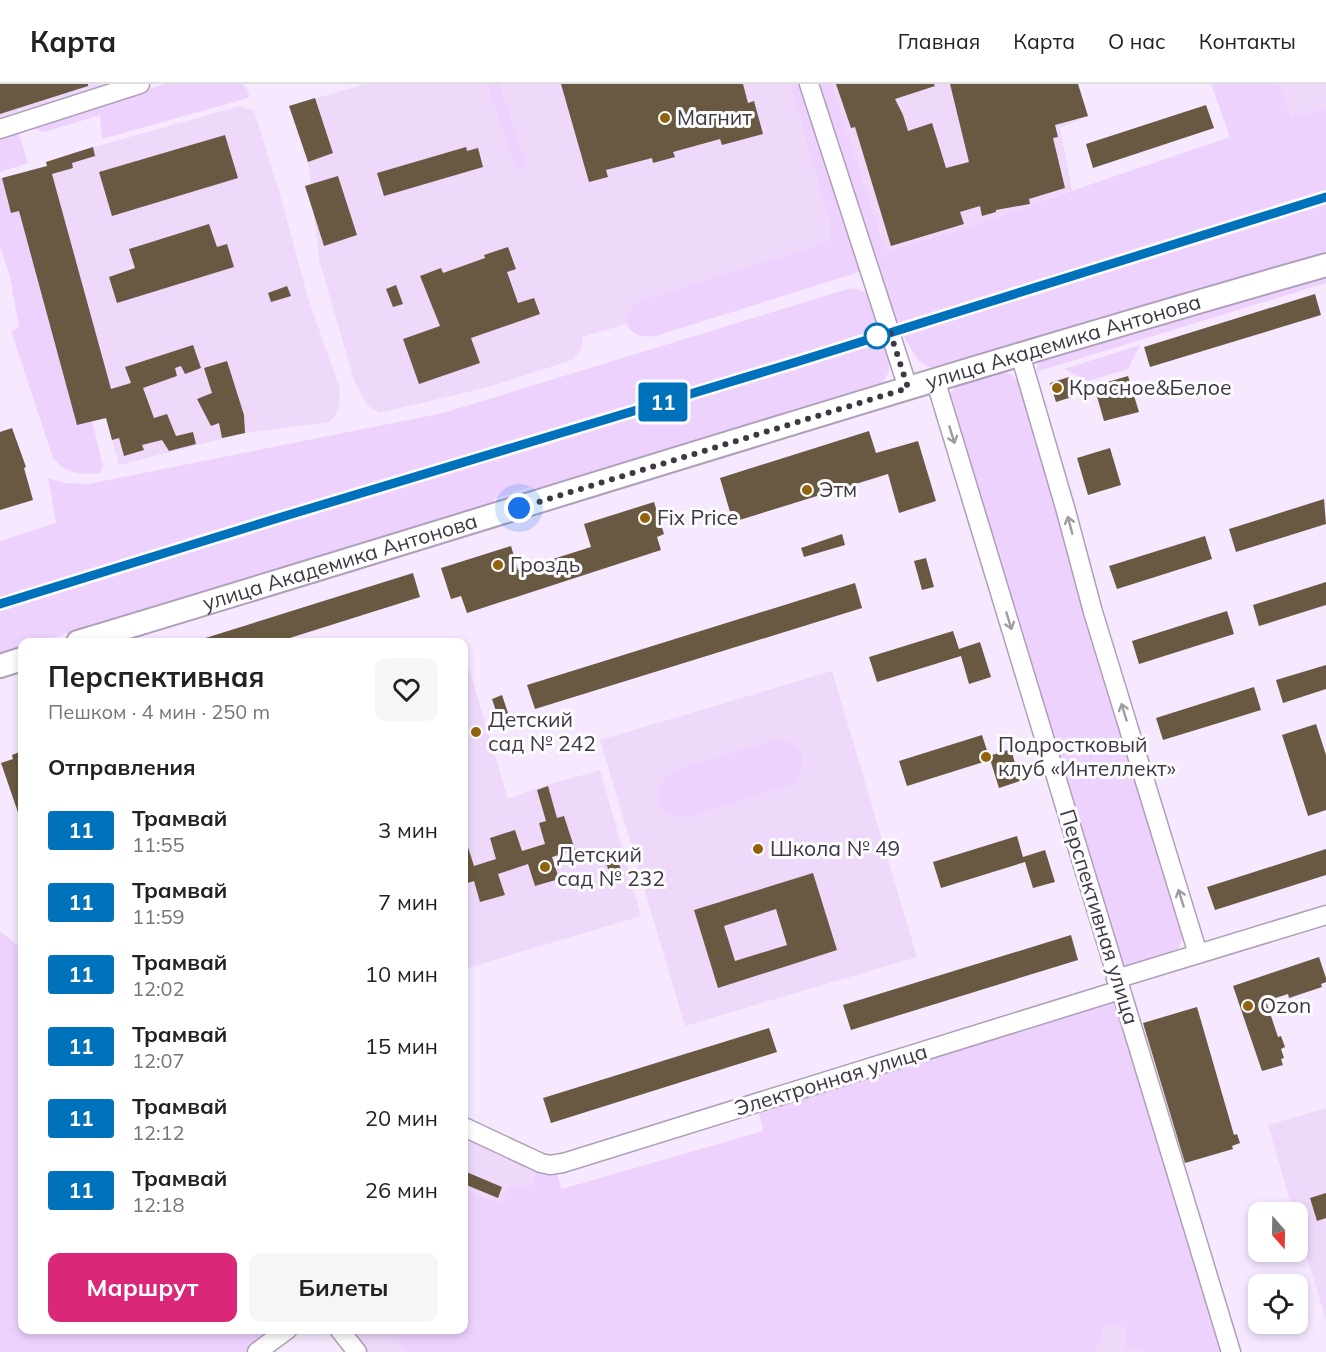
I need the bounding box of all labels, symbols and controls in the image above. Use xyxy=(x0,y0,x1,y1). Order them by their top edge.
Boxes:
text: Карта xyxy=(30,24,116,59)
text: Главная xyxy=(898,28,980,54)
text: Карта xyxy=(1013,28,1075,54)
text: О нас xyxy=(1108,28,1166,54)
text: Контакты xyxy=(1199,28,1296,54)
place label: Магнит xyxy=(677,104,752,130)
marker: Магнит xyxy=(658,111,672,125)
street label: улица Академика Антонова xyxy=(922,288,1204,394)
unlabelled marker xyxy=(864,323,890,349)
place label: Красное&Белое xyxy=(1069,374,1232,400)
marker: Красное&Белое xyxy=(1050,381,1064,395)
line badge: 11 xyxy=(636,382,690,422)
text: 11 xyxy=(650,389,676,415)
one-way arrow xyxy=(947,425,958,444)
place label: Этм xyxy=(819,476,857,502)
marker: Этм xyxy=(800,483,814,497)
your location xyxy=(504,493,534,523)
place label: Fix Price xyxy=(657,504,738,530)
street label: улица Академика Антонова xyxy=(199,507,480,616)
marker: Fix Price xyxy=(638,511,652,525)
one-way arrow xyxy=(1064,515,1075,534)
place label: Гроздь xyxy=(510,551,580,577)
marker: Гроздь xyxy=(491,558,505,572)
one-way arrow xyxy=(1004,611,1015,630)
button: heart xyxy=(375,658,438,721)
text: Перспективная xyxy=(48,659,265,694)
text: Пешком · 4 мин · 250 m xyxy=(48,699,270,724)
one-way arrow xyxy=(1118,703,1129,722)
place label: Детский сад № 242 xyxy=(488,706,596,756)
marker: Детский сад № 242 xyxy=(469,725,483,739)
place label: Подростковый клуб «Интеллект» xyxy=(998,731,1176,781)
marker: Подростковый клуб «Интеллект» xyxy=(979,750,993,764)
text: Отправления xyxy=(48,753,196,781)
text: Трамвай xyxy=(132,804,227,832)
street label: Перспективная улица xyxy=(1055,806,1145,1028)
text: 3 мин xyxy=(378,816,438,844)
text: 11 xyxy=(68,817,94,843)
text: 11:55 xyxy=(132,832,185,857)
place label: Школа № 49 xyxy=(770,835,900,861)
place label: Детский сад № 232 xyxy=(557,841,665,891)
marker: Школа № 49 xyxy=(751,842,765,856)
marker: Детский сад № 232 xyxy=(538,860,552,874)
text: Трамвай xyxy=(132,876,227,904)
text: 7 мин xyxy=(378,888,438,916)
text: 11 xyxy=(68,889,94,915)
one-way arrow xyxy=(1175,889,1186,908)
text: 11:59 xyxy=(132,904,185,929)
text: Трамвай xyxy=(132,948,227,976)
text: 10 мин xyxy=(365,960,438,988)
text: 11 xyxy=(68,961,94,987)
text: 12:02 xyxy=(132,976,185,1001)
place label: Ozon xyxy=(1260,992,1311,1018)
marker: Ozon xyxy=(1241,999,1255,1013)
text: Трамвай xyxy=(132,1020,227,1048)
text: 15 мин xyxy=(365,1032,438,1060)
text: 11 xyxy=(68,1033,94,1059)
street label: Электронная улица xyxy=(731,1037,930,1121)
text: 12:07 xyxy=(132,1048,185,1073)
text: Трамвай xyxy=(132,1092,227,1120)
text: 20 мин xyxy=(365,1104,438,1132)
text: 11 xyxy=(68,1105,94,1131)
text: 12:12 xyxy=(132,1120,185,1145)
text: Трамвай xyxy=(132,1164,227,1192)
text: 26 мин xyxy=(365,1176,438,1204)
text: 11 xyxy=(68,1177,94,1203)
text: 12:18 xyxy=(132,1192,185,1217)
north arrow xyxy=(1248,1202,1308,1262)
map controls xyxy=(1248,1202,1308,1334)
button: Маршрут xyxy=(48,1253,237,1322)
button: Билеты xyxy=(249,1253,438,1322)
button: locate xyxy=(1248,1274,1308,1334)

